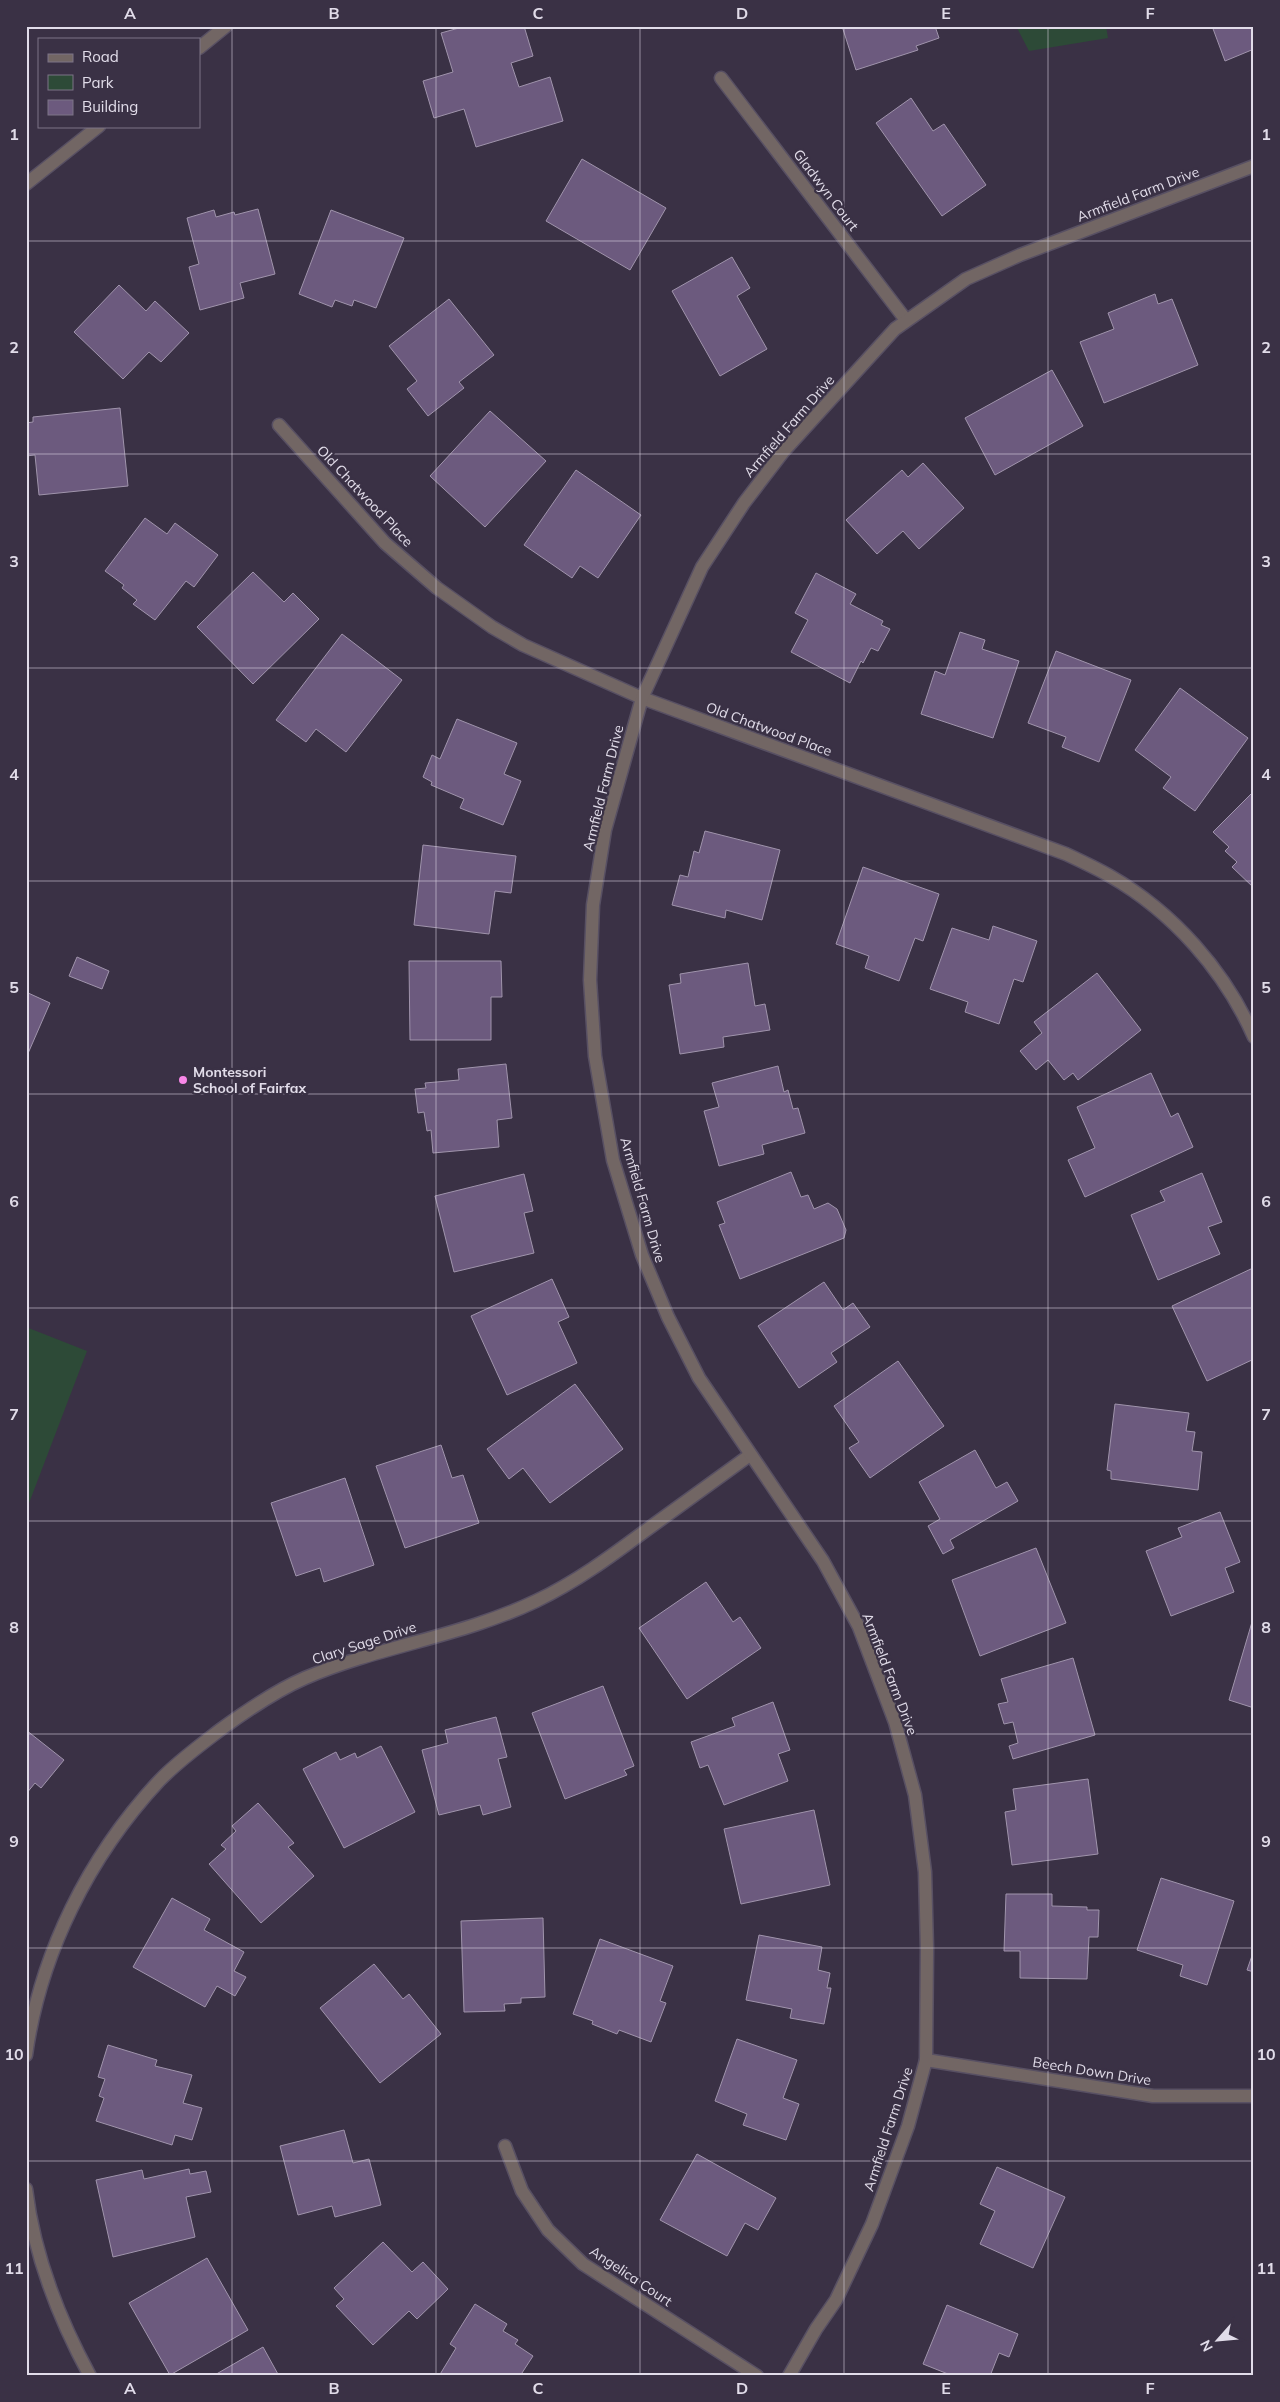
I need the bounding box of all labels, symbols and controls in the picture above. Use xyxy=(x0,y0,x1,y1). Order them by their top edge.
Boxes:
text: A xyxy=(124,3,136,23)
text: B xyxy=(328,3,340,23)
text: C xyxy=(533,3,544,23)
text: D xyxy=(736,3,748,23)
text: E xyxy=(941,3,951,23)
text: F xyxy=(1145,3,1155,23)
legend xyxy=(38,38,200,128)
text: Road xyxy=(82,47,119,66)
text: Park xyxy=(82,73,114,92)
text: Building xyxy=(82,97,138,116)
text: 1 xyxy=(9,124,19,144)
text: 1 xyxy=(1261,124,1271,144)
street label: Gladwyn Court xyxy=(789,146,863,234)
street label: Armfield Farm Drive xyxy=(1074,162,1202,226)
text: 2 xyxy=(9,337,19,357)
text: 2 xyxy=(1261,337,1271,357)
street label: Armfield Farm Drive xyxy=(740,371,838,481)
street label: Old Chatwood Place xyxy=(313,441,417,551)
text: 3 xyxy=(9,551,19,571)
text: 3 xyxy=(1261,551,1271,571)
street label: Old Chatwood Place xyxy=(704,698,834,760)
street label: Armfield Farm Drive xyxy=(579,723,627,853)
text: 4 xyxy=(9,764,19,784)
text: 4 xyxy=(1261,764,1271,784)
text: 5 xyxy=(9,977,19,997)
text: 5 xyxy=(1261,977,1271,997)
place label: Montessori School of Fairfax xyxy=(193,1063,307,1097)
marker: Montessori School of Fairfax xyxy=(177,1074,189,1086)
street label: Armfield Farm Drive xyxy=(616,1135,670,1265)
text: 6 xyxy=(9,1191,19,1211)
text: 6 xyxy=(1261,1191,1271,1211)
text: 7 xyxy=(9,1404,19,1424)
text: 7 xyxy=(1261,1404,1271,1424)
street label: Armfield Farm Drive xyxy=(858,1610,922,1738)
text: 8 xyxy=(9,1617,19,1637)
text: 8 xyxy=(1261,1617,1271,1637)
street label: Clary Sage Drive xyxy=(310,1618,418,1668)
text: 9 xyxy=(9,1831,19,1851)
text: 9 xyxy=(1261,1831,1271,1851)
text: 10 xyxy=(4,2044,24,2064)
text: 10 xyxy=(1256,2044,1276,2064)
street label: Beech Down Drive xyxy=(1031,2053,1153,2089)
street label: Armfield Farm Drive xyxy=(859,2065,917,2193)
street label: Angelica Court xyxy=(586,2242,676,2310)
text: 11 xyxy=(4,2258,24,2278)
text: 11 xyxy=(1256,2258,1276,2278)
north arrow xyxy=(1192,2314,1242,2364)
text: N xyxy=(1196,2337,1217,2355)
text: A xyxy=(124,2378,136,2398)
text: B xyxy=(328,2378,340,2398)
text: C xyxy=(533,2378,544,2398)
text: D xyxy=(736,2378,748,2398)
text: E xyxy=(941,2378,951,2398)
text: F xyxy=(1145,2378,1155,2398)

